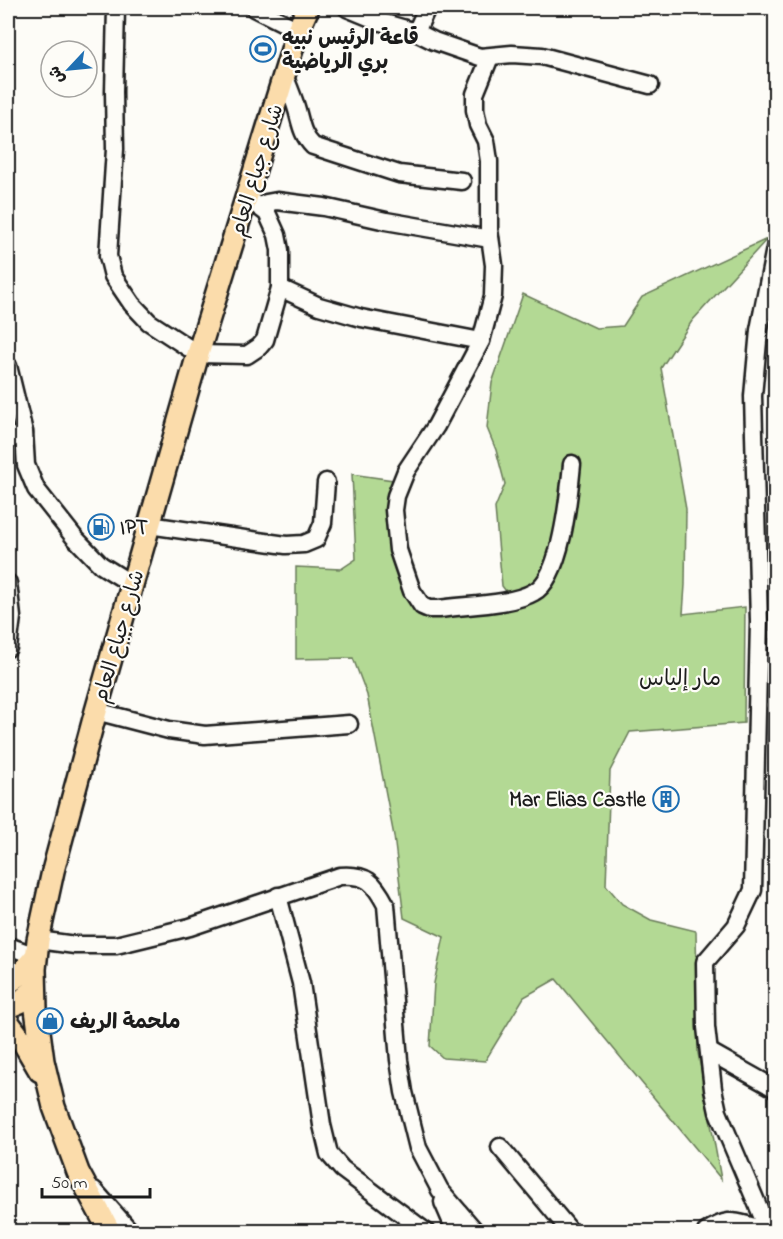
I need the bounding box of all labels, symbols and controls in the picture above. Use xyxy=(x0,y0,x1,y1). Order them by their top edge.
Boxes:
place label: قاعة الرئيس نبيه بري الرياضية xyxy=(282,24,419,78)
sports icon: قاعة الرئيس نبيه بري الرياضية xyxy=(248,34,278,64)
north arrow xyxy=(39,39,99,99)
text: ش xyxy=(43,62,72,88)
street label: شارع جباع العام xyxy=(224,101,292,241)
fuel station icon: IPT xyxy=(86,512,116,542)
place label: IPT xyxy=(120,514,148,544)
street label: شارع جباع العام xyxy=(87,567,153,707)
district label: مار إلياس xyxy=(639,664,721,696)
building icon: Mar Elias Castle xyxy=(651,784,681,814)
place label: Mar Elias Castle xyxy=(509,786,647,816)
shop icon: ملحمة الريف xyxy=(35,1006,65,1036)
place label: ملحمة الريف xyxy=(70,1008,180,1038)
scale bar xyxy=(42,1161,150,1199)
text: 50 m xyxy=(51,1171,88,1197)

